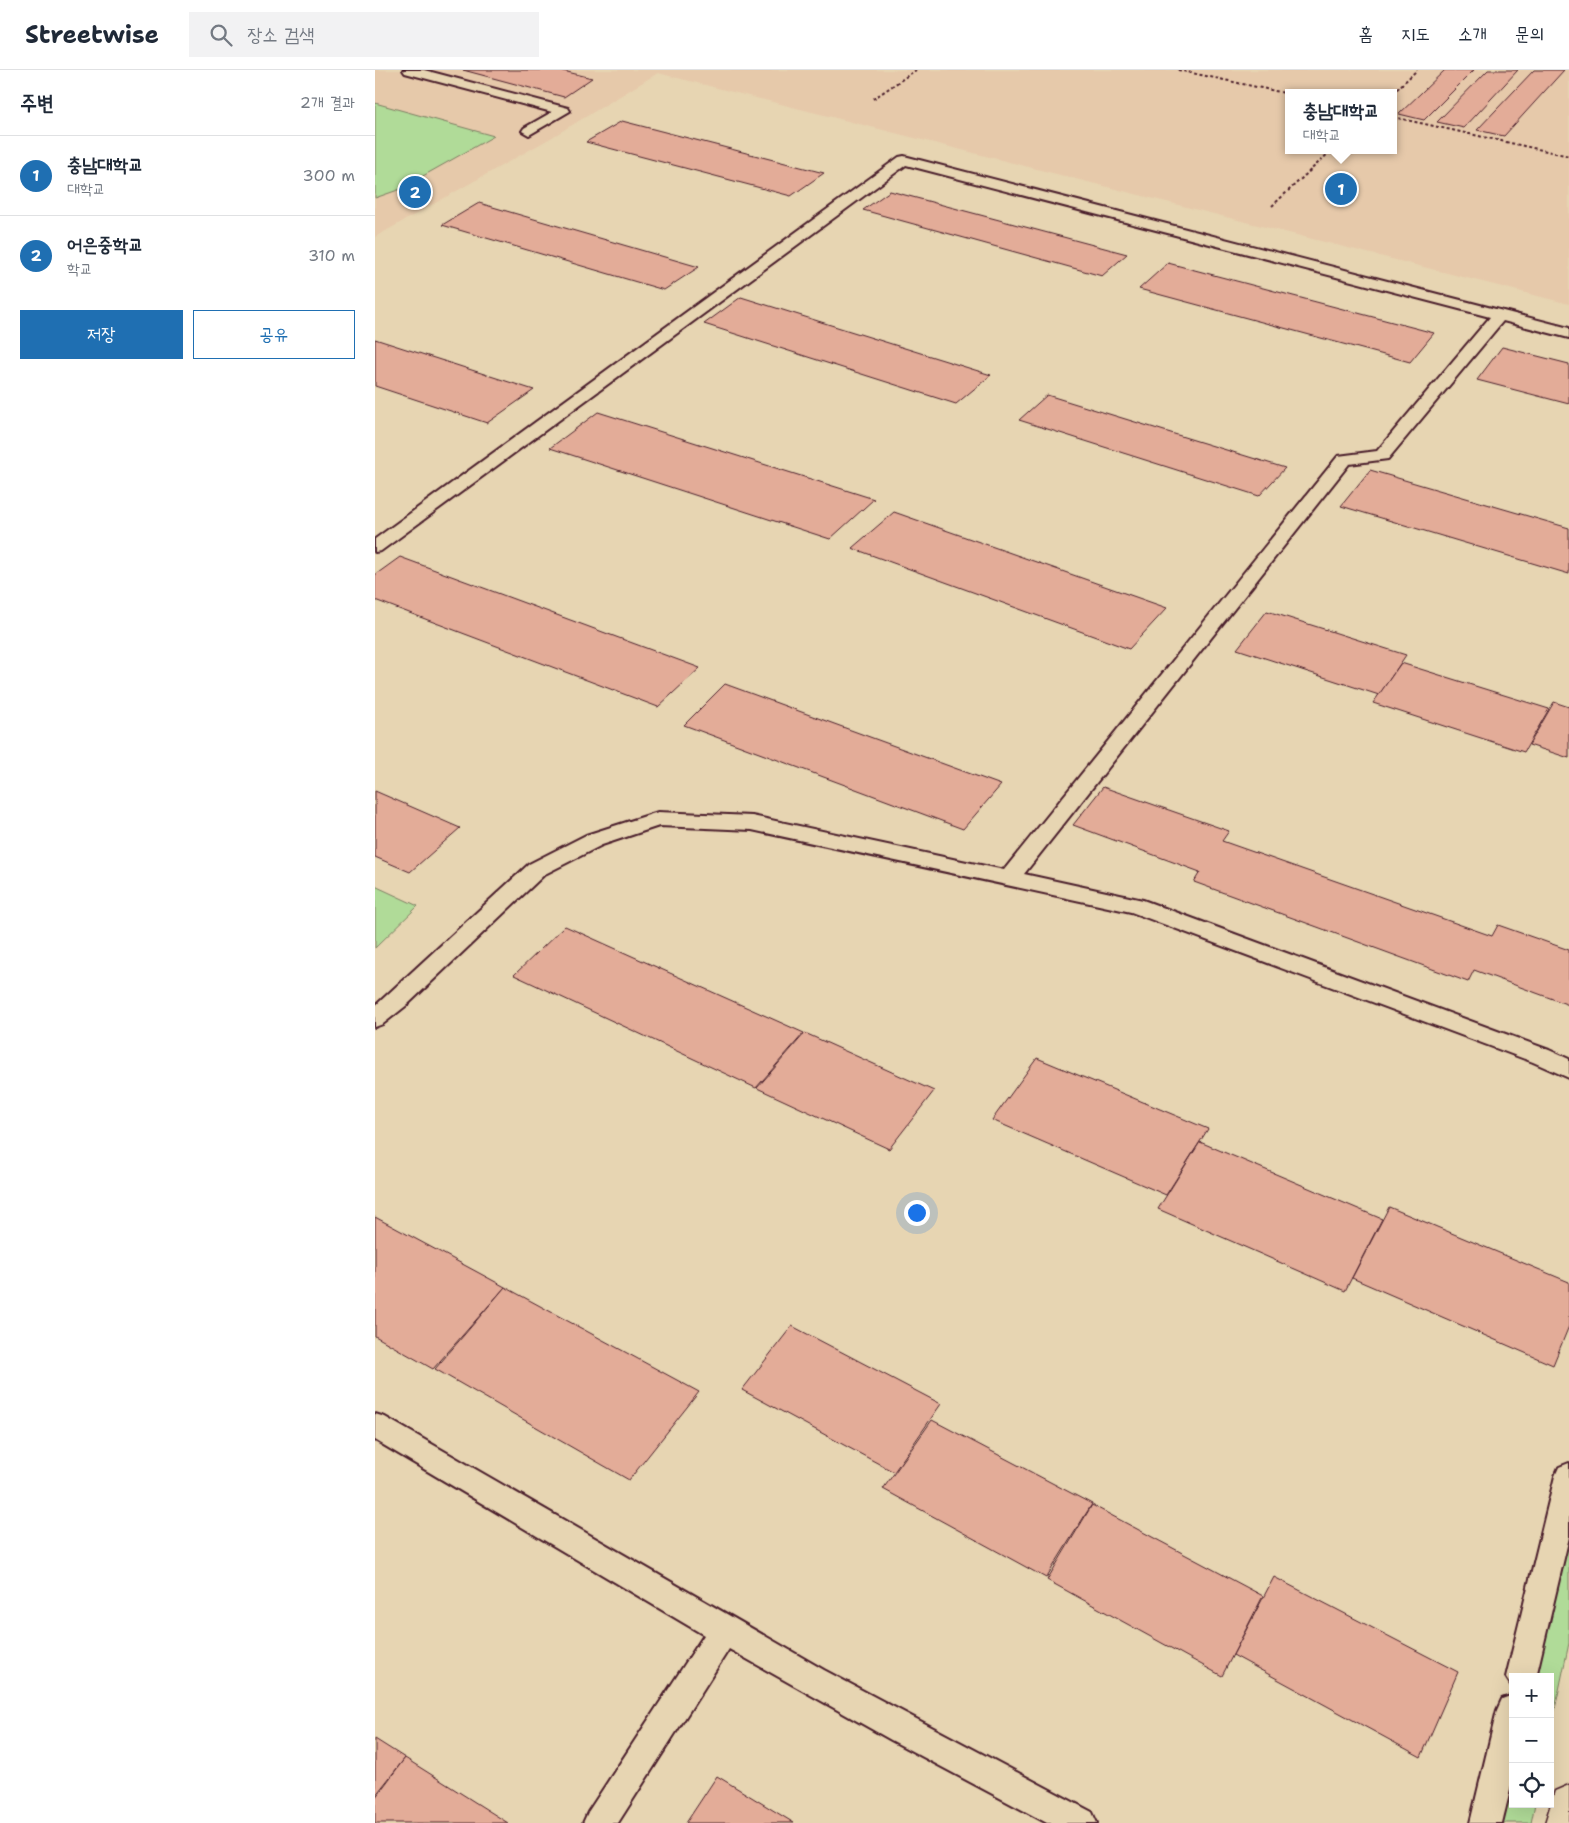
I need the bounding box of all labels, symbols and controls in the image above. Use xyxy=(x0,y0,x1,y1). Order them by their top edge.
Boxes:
search box xyxy=(189,12,539,57)
text: Streetwise xyxy=(25,19,159,51)
icon: search xyxy=(207,21,235,49)
text: 장소 검색 xyxy=(247,22,315,47)
text: 홈 xyxy=(1359,22,1373,46)
text: 지도 xyxy=(1401,22,1430,46)
text: 소개 xyxy=(1458,22,1487,46)
text: 문의 xyxy=(1515,22,1544,46)
text: 주변 xyxy=(20,89,54,117)
popup xyxy=(1285,89,1397,154)
text: 2개 결과 xyxy=(300,92,355,113)
text: 충남대학교 xyxy=(1303,98,1379,123)
text: 대학교 xyxy=(1303,124,1341,145)
text: 충남대학교 xyxy=(67,152,143,177)
text: 1 xyxy=(32,165,40,186)
text: 300 m xyxy=(303,165,355,186)
pin: 1 xyxy=(1325,170,1357,208)
pin: 2 xyxy=(399,173,431,211)
text: 대학교 xyxy=(67,178,106,199)
text: 어은중학교 xyxy=(67,232,143,257)
text: 2 xyxy=(30,245,42,266)
text: 310 m xyxy=(308,245,355,266)
text: 학교 xyxy=(67,258,93,279)
button: 저장 xyxy=(20,310,183,359)
button: 공유 xyxy=(193,310,355,359)
your location xyxy=(904,1200,930,1226)
map controls xyxy=(1509,1673,1554,1808)
button: + xyxy=(1509,1673,1554,1718)
button: − xyxy=(1509,1718,1554,1763)
button: locate xyxy=(1509,1763,1554,1808)

